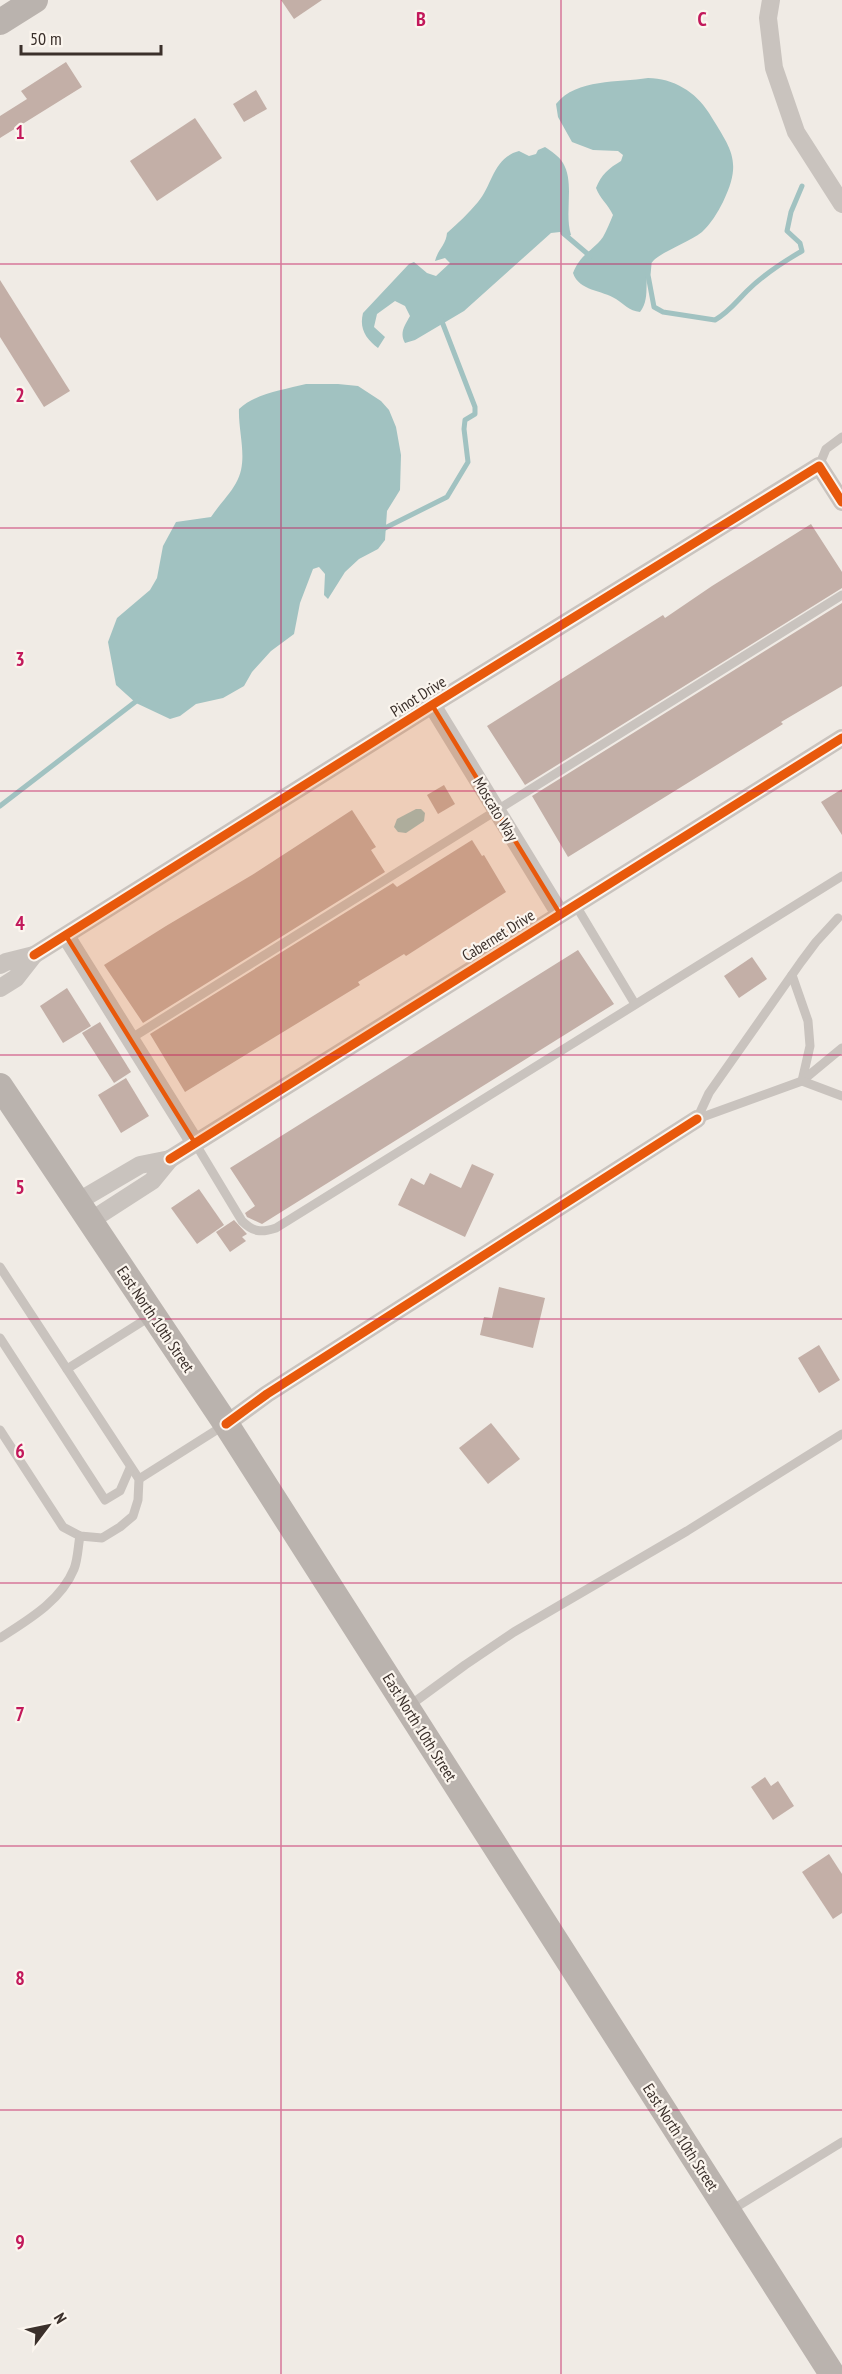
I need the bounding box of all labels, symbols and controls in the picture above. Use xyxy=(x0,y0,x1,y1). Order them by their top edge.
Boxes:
text: B xyxy=(416,6,426,32)
text: C xyxy=(697,6,707,32)
scale bar xyxy=(21,18,160,56)
text: 50 m xyxy=(30,27,62,50)
text: 1 xyxy=(15,119,25,145)
text: 2 xyxy=(15,382,25,408)
text: 3 xyxy=(15,646,25,672)
street label: Pinot Drive xyxy=(387,671,449,721)
street label: Moscato Way xyxy=(469,773,523,845)
street label: Cabernet Drive xyxy=(458,905,538,965)
text: 4 xyxy=(15,910,25,936)
text: 5 xyxy=(15,1174,25,1200)
street label: East North 10th Street xyxy=(113,1262,199,1376)
text: 6 xyxy=(15,1438,25,1464)
street label: East North 10th Street xyxy=(379,1669,462,1785)
text: 7 xyxy=(15,1701,25,1727)
text: 8 xyxy=(15,1965,25,1991)
street label: East North 10th Street xyxy=(639,2080,723,2195)
text: 9 xyxy=(15,2229,25,2255)
north arrow xyxy=(18,2296,78,2356)
text: N xyxy=(50,2309,71,2327)

